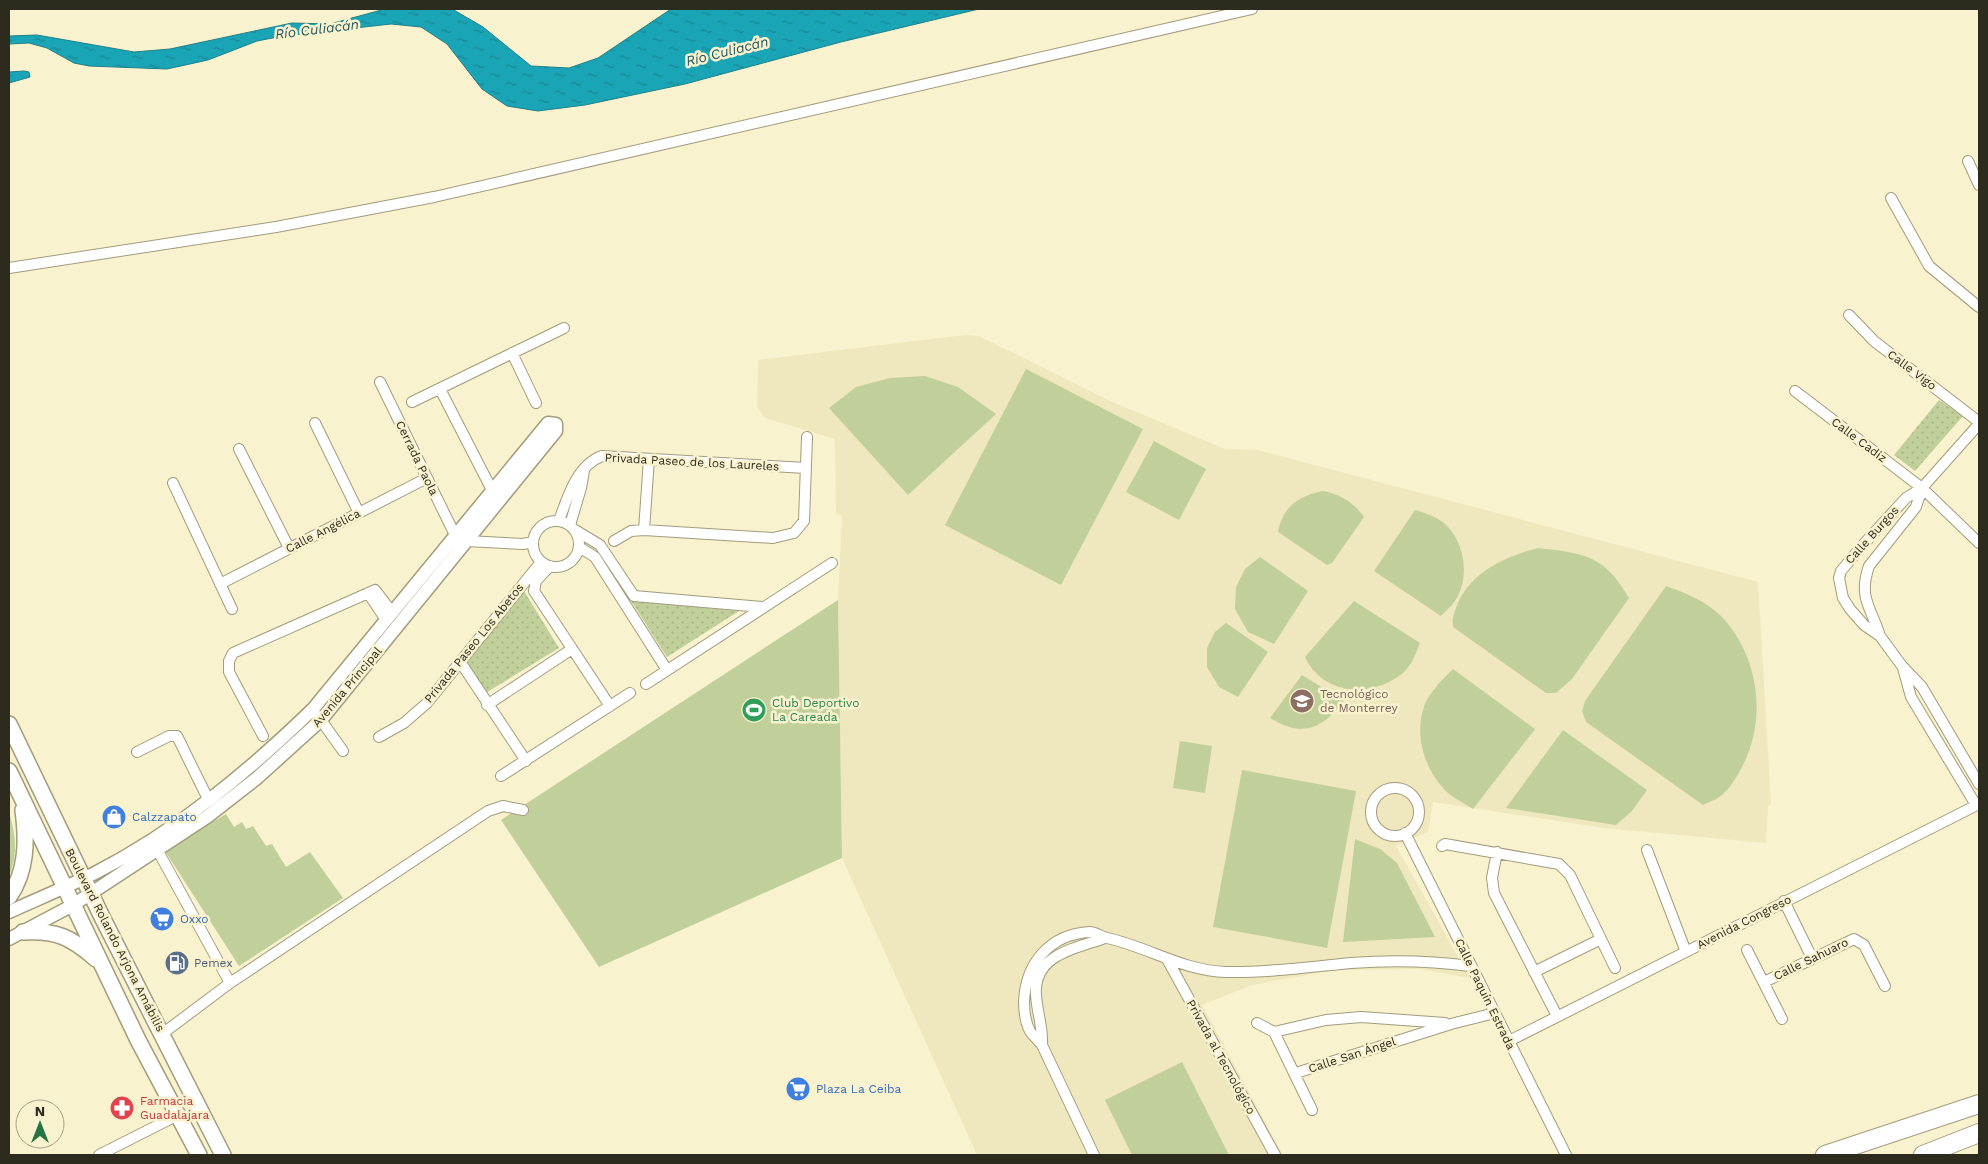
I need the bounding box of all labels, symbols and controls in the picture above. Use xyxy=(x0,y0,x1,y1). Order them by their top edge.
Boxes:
water label: Río Culiacán xyxy=(274,16,360,42)
water label: Río Culiacán xyxy=(684,33,770,69)
street label: Calle Vigo xyxy=(1885,347,1939,393)
street label: Calle Cadiz xyxy=(1829,415,1889,465)
street label: Cerrada Paola xyxy=(393,418,441,498)
street label: Privada Paseo de los Laureles xyxy=(604,450,780,474)
street label: Calle Burgos xyxy=(1842,503,1902,567)
street label: Calle Angélica xyxy=(283,506,363,556)
street label: Privada Paseo Los Abetos xyxy=(421,580,527,706)
street label: Avenida Principal xyxy=(309,644,385,730)
place label: Tecnológico de Monterrey xyxy=(1320,687,1398,715)
school or university icon: Tecnológico de Monterrey xyxy=(1289,688,1315,714)
place label: Club Deportivo La Careada xyxy=(772,696,859,724)
sports icon: Club Deportivo La Careada xyxy=(741,697,767,723)
shop icon: Calzzapato xyxy=(101,804,127,830)
place label: Calzzapato xyxy=(132,810,197,824)
street label: Boulevard Rolando Arjona Amábilis xyxy=(62,846,168,1034)
street label: Avenida Congreso xyxy=(1695,892,1793,952)
supermarket icon: Oxxo xyxy=(149,906,175,932)
place label: Oxxo xyxy=(180,912,209,926)
street label: Calle Sahuaro xyxy=(1771,935,1851,983)
street label: Calle Paquín Estrada xyxy=(1452,936,1518,1052)
fuel station icon: Pemex xyxy=(164,950,190,976)
place label: Pemex xyxy=(194,956,233,970)
street label: Privada al Tecnológico xyxy=(1184,997,1258,1117)
street label: Calle San Ángel xyxy=(1307,1034,1398,1076)
supermarket icon: Plaza La Ceiba xyxy=(785,1076,811,1102)
place label: Plaza La Ceiba xyxy=(816,1082,901,1096)
place label: Farmacia Guadalajara xyxy=(140,1094,209,1122)
pharmacy icon: Farmacia Guadalajara xyxy=(109,1095,135,1121)
north arrow xyxy=(15,1099,65,1149)
text: N xyxy=(35,1103,45,1119)

